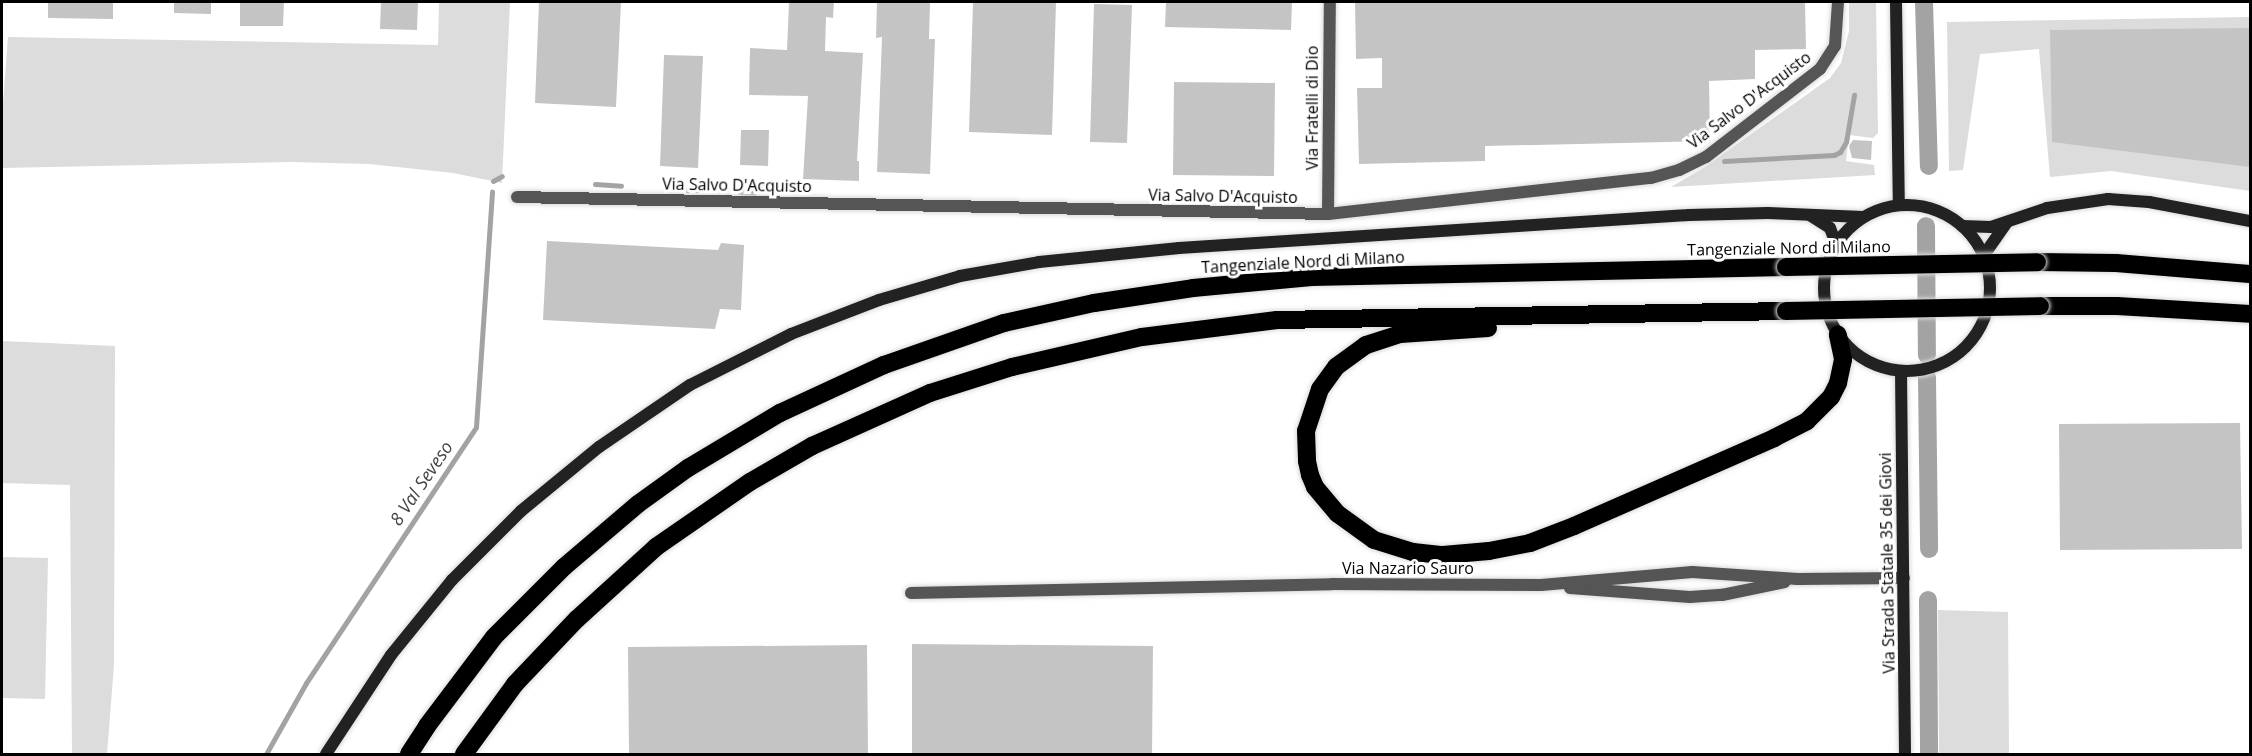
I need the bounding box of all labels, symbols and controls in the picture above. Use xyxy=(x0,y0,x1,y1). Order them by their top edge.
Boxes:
street label: Via Fratelli di Dio xyxy=(1302,46,1322,170)
street label: Via Salvo D'Acquisto xyxy=(1683,47,1815,153)
street label: Via Salvo D'Acquisto xyxy=(662,174,812,196)
street label: Via Salvo D'Acquisto xyxy=(1148,185,1298,207)
street label: Tangenziale Nord di Milano xyxy=(1687,237,1891,259)
street label: Tangenziale Nord di Milano xyxy=(1201,247,1405,277)
water label: 8 Val Seveso xyxy=(385,437,457,529)
street label: Via Strada Statale 35 dei Giovi xyxy=(1875,452,1899,674)
street label: Via Nazario Sauro xyxy=(1342,558,1474,578)

